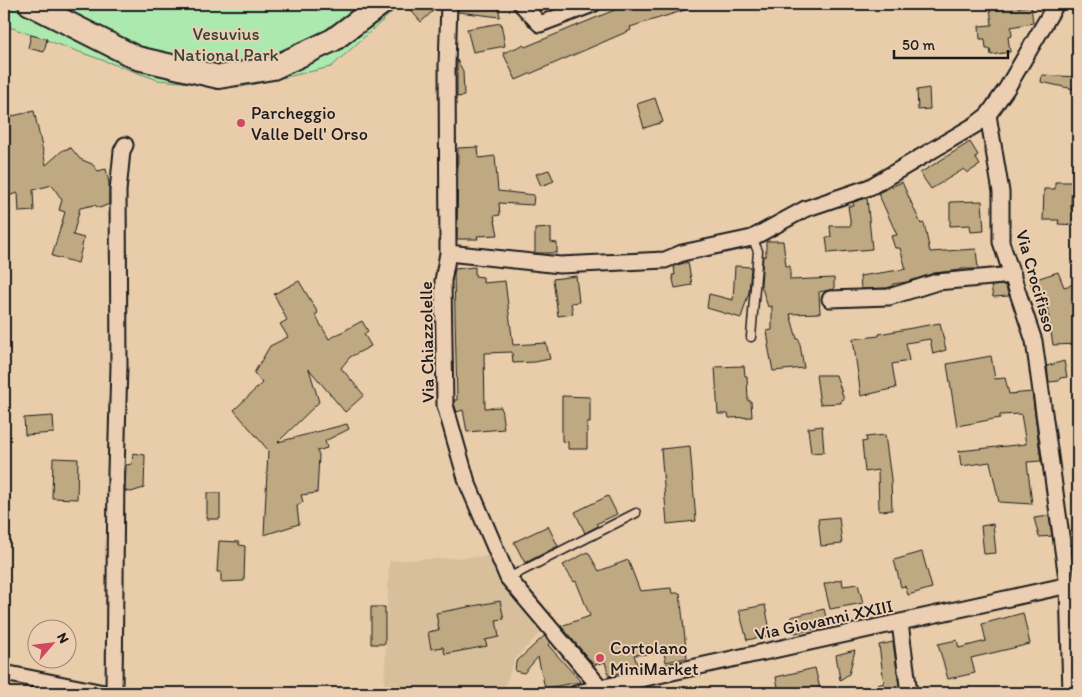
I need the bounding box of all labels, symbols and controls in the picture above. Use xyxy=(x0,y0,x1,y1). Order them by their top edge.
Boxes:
park label: Vesuvius National Park xyxy=(173,23,279,66)
scale bar xyxy=(894,28,1008,60)
text: 50 m xyxy=(902,36,935,54)
place label: Parcheggio Valle Dell' Orso xyxy=(251,102,368,145)
marker: Parcheggio Valle Dell' Orso xyxy=(235,117,247,129)
street label: Via Crocifisso xyxy=(1011,227,1061,335)
street label: Via Chiazzolelle xyxy=(415,281,439,403)
street label: Via Giovanni XXIII xyxy=(753,595,895,645)
north arrow xyxy=(28,620,78,670)
text: N xyxy=(53,630,73,646)
place label: Cortolano MiniMarket xyxy=(610,637,699,680)
marker: Cortolano MiniMarket xyxy=(594,652,606,664)

